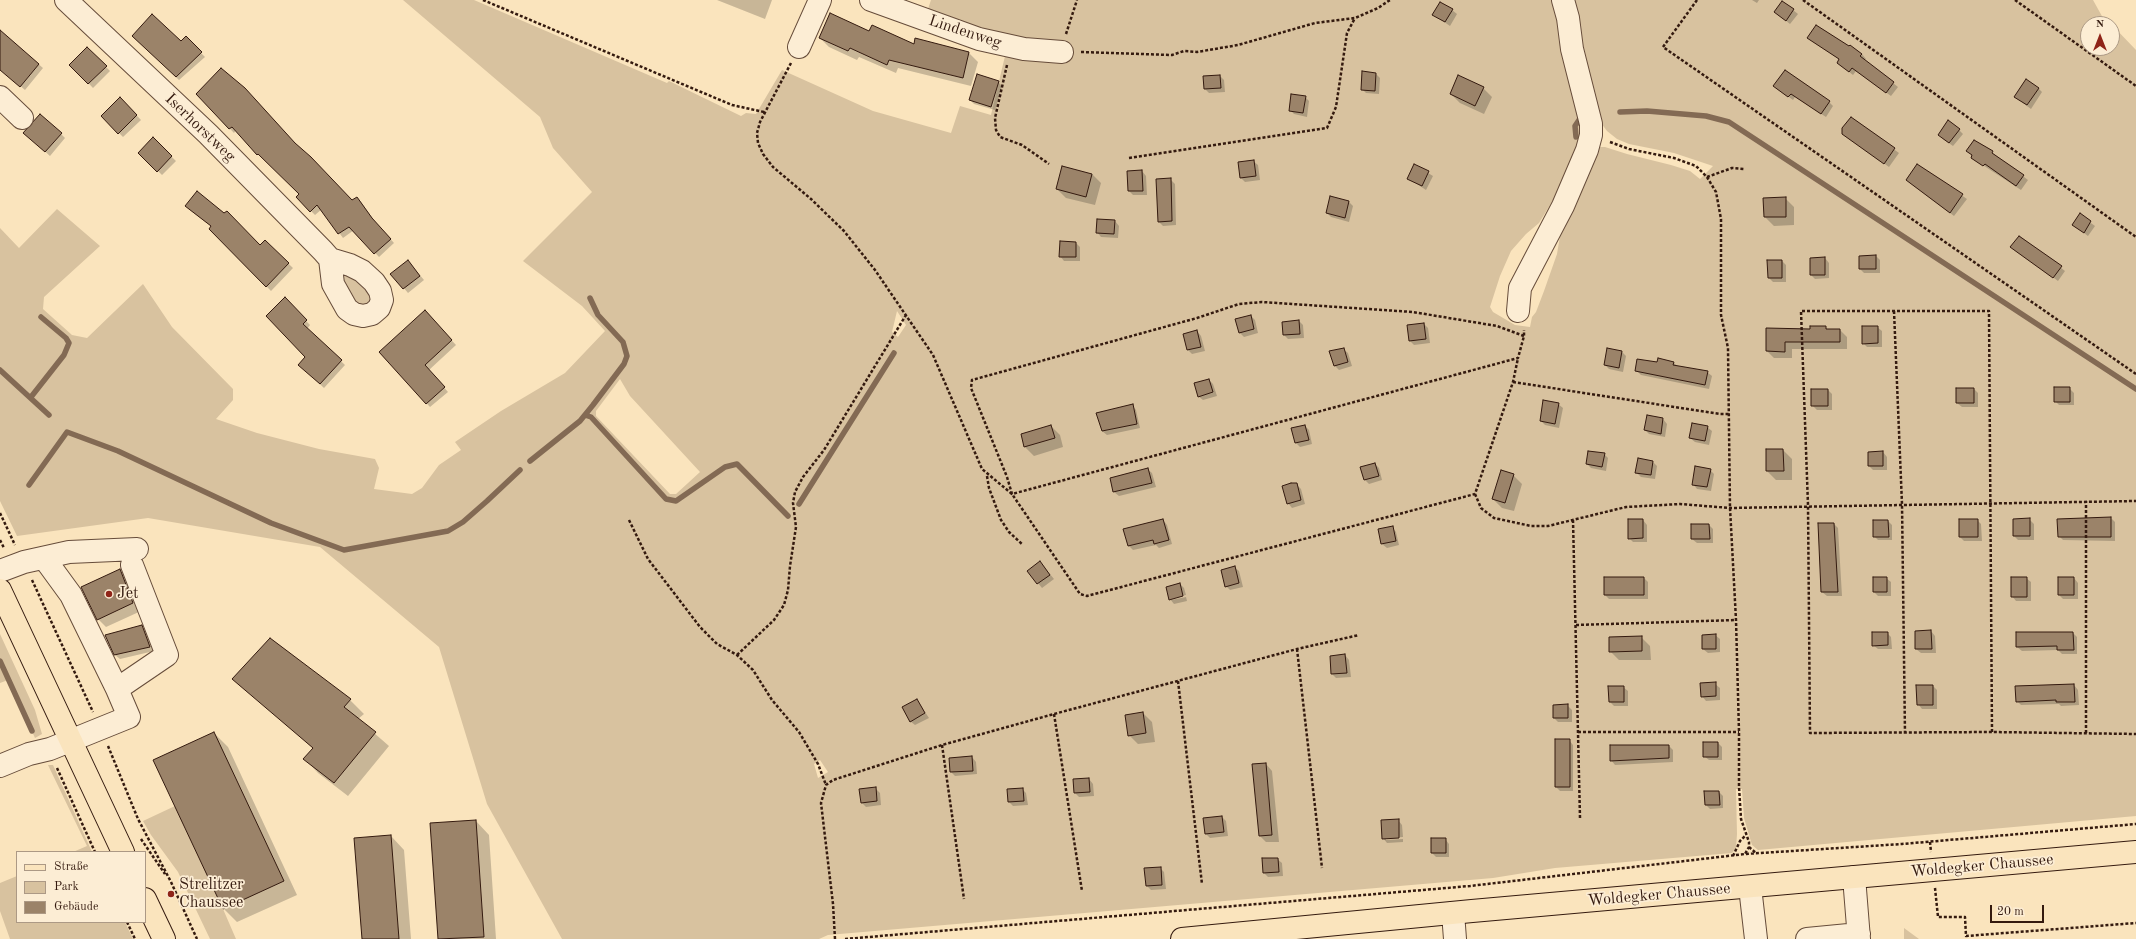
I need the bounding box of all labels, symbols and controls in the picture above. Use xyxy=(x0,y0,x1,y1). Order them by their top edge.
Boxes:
street label: Lindenweg xyxy=(926,11,1004,53)
north arrow xyxy=(2080,16,2120,56)
text: N xyxy=(2096,19,2104,30)
street label: Iserhorstweg xyxy=(161,90,239,166)
place label: Jet xyxy=(117,584,139,604)
marker: Jet xyxy=(104,589,114,599)
street label: Woldegker Chaussee xyxy=(1910,850,2054,882)
legend xyxy=(16,851,146,923)
text: Straße xyxy=(54,861,88,873)
place label: Strelitzer Chaussee xyxy=(179,875,244,913)
street label: Woldegker Chaussee xyxy=(1587,879,1731,911)
text: Park xyxy=(54,881,79,893)
marker: Strelitzer Chaussee xyxy=(166,889,176,899)
scale bar xyxy=(1992,897,2046,923)
text: Gebäude xyxy=(54,901,98,913)
text: 20 m xyxy=(1997,906,2024,918)

